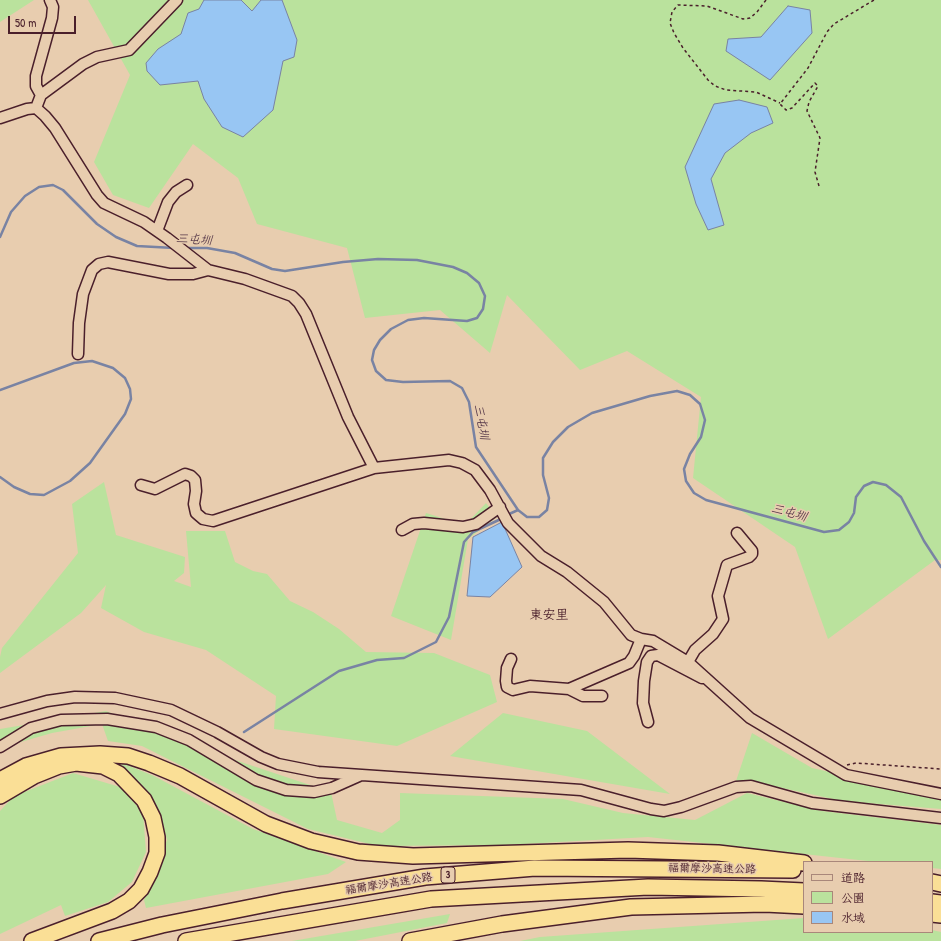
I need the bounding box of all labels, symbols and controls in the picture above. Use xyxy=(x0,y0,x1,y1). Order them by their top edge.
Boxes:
scale bar xyxy=(10,8,78,34)
text: 50 m xyxy=(15,14,36,31)
water label: 三屯圳 xyxy=(176,232,212,248)
water label: 三屯圳 xyxy=(470,403,492,441)
water label: 三屯圳 xyxy=(770,501,808,525)
district label: 東安里 xyxy=(530,608,568,624)
legend xyxy=(803,861,933,933)
street label: 福爾摩沙高速公路 xyxy=(668,862,756,876)
road number: 3 xyxy=(441,867,455,883)
text: 道路 xyxy=(841,869,865,886)
street label: 福爾摩沙高速公路 xyxy=(345,871,433,897)
text: 公園 xyxy=(841,889,865,906)
text: 水域 xyxy=(841,909,865,926)

